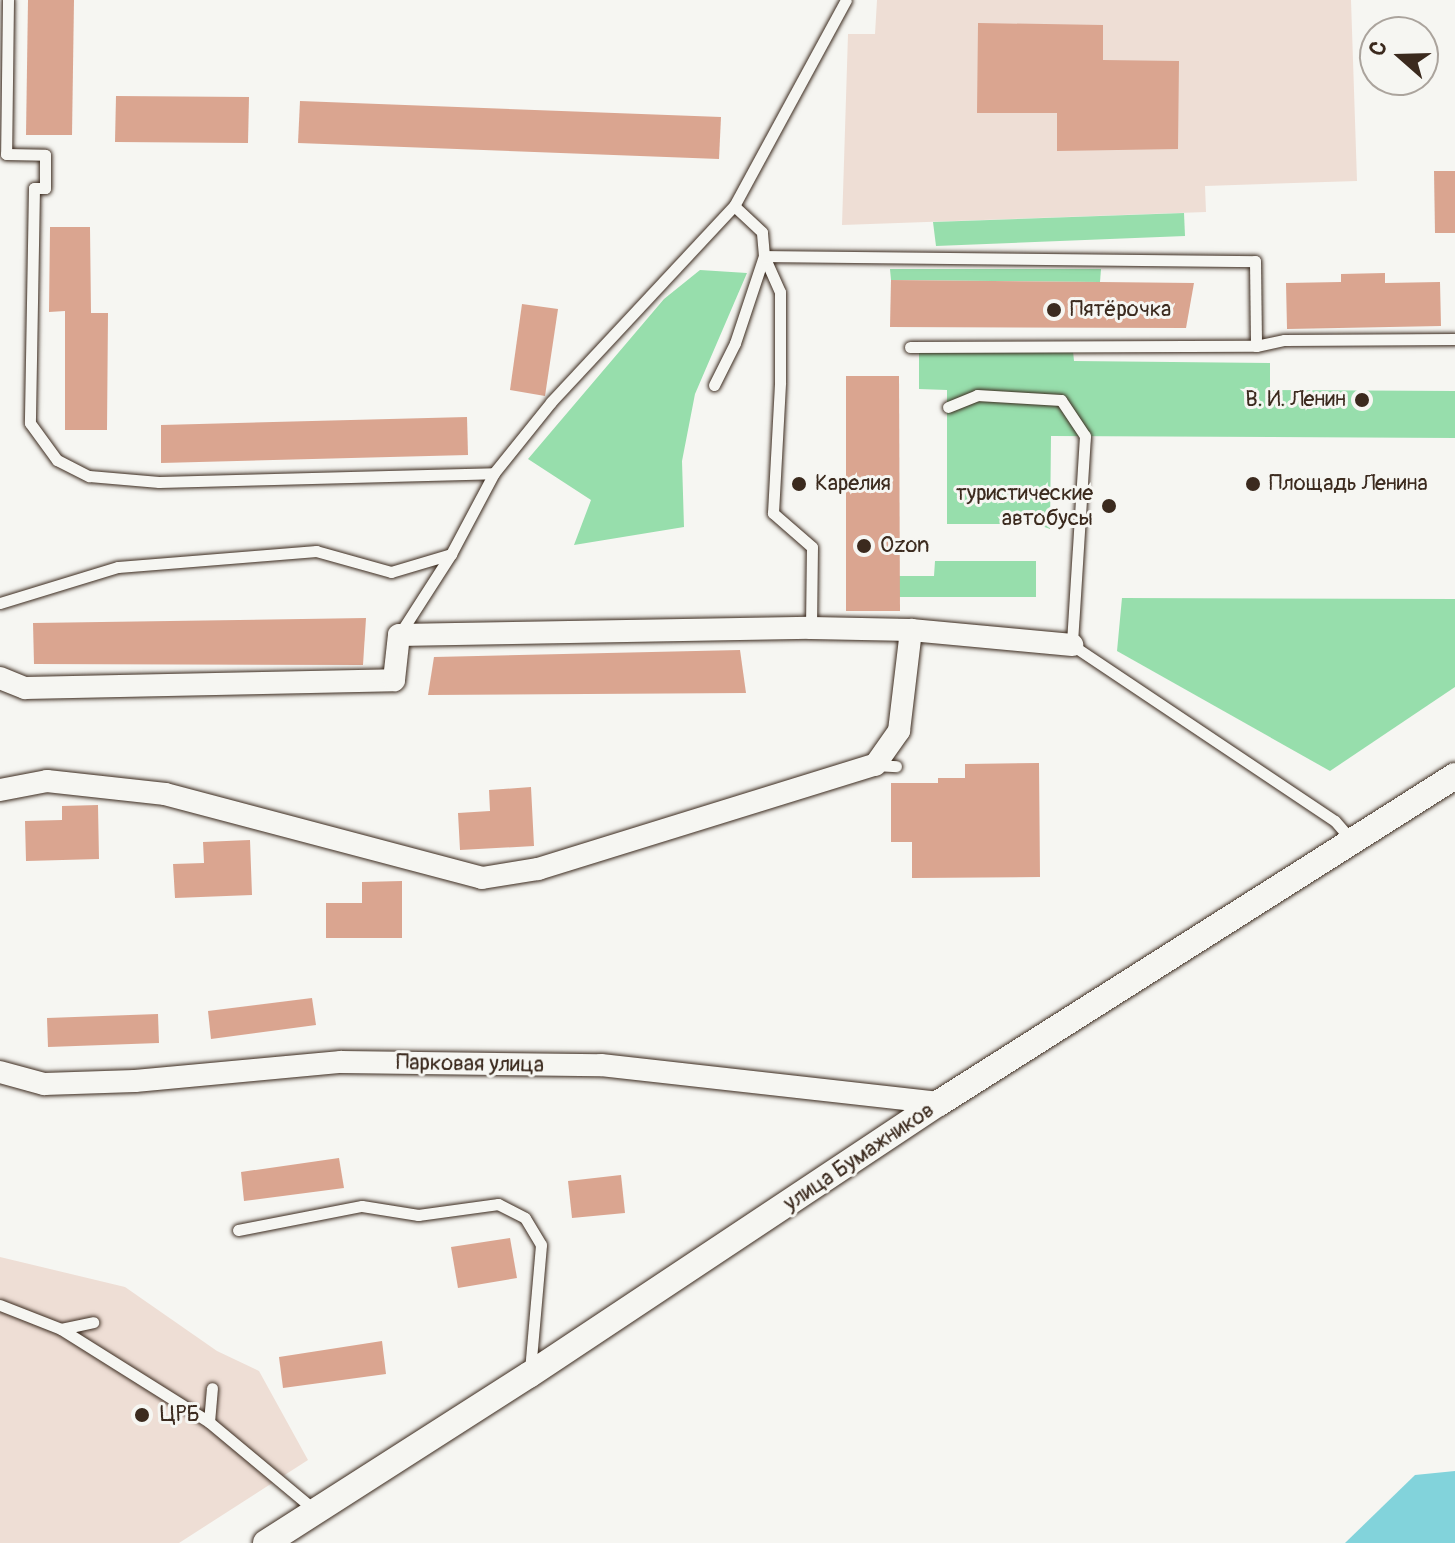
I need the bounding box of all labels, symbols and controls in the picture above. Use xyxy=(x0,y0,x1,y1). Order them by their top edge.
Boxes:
north arrow xyxy=(1359,16,1439,96)
text: С xyxy=(1363,37,1394,60)
place label: Пятёрочка xyxy=(1070,297,1171,323)
marker: Пятёрочка xyxy=(1045,301,1063,319)
place label: В. И. Ленин xyxy=(1245,387,1346,413)
marker: В. И. Ленин xyxy=(1353,391,1371,409)
place label: Карелия xyxy=(815,471,891,497)
place label: Площадь Ленина xyxy=(1269,471,1428,497)
marker: Карелия xyxy=(790,475,808,493)
marker: Площадь Ленина xyxy=(1244,475,1262,493)
place label: туристические автобусы xyxy=(956,480,1093,532)
marker: туристические автобусы xyxy=(1100,497,1118,515)
place label: Ozon xyxy=(880,533,929,559)
marker: Ozon xyxy=(855,537,873,555)
street label: Парковая улица xyxy=(396,1050,544,1078)
street label: улица Бумажников xyxy=(779,1097,939,1217)
place label: ЦРБ xyxy=(160,1402,200,1428)
marker: ЦРБ xyxy=(131,1404,153,1426)

